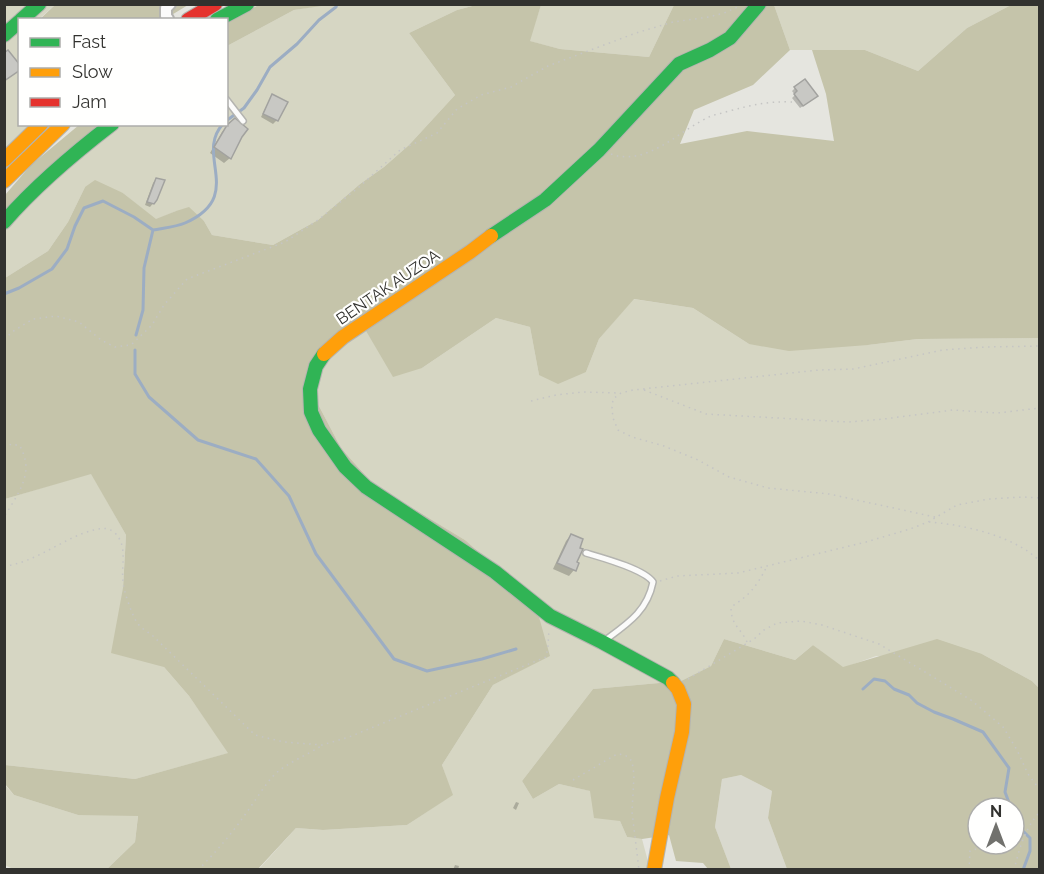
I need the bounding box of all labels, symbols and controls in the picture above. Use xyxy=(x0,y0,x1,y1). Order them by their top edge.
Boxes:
legend xyxy=(18,18,228,126)
text: Fast xyxy=(72,31,106,52)
text: Slow xyxy=(72,61,113,82)
text: Jam xyxy=(72,91,107,112)
street label: BENTAK AUZOA xyxy=(333,245,443,329)
north arrow xyxy=(966,796,1026,856)
text: N xyxy=(990,802,1002,821)

